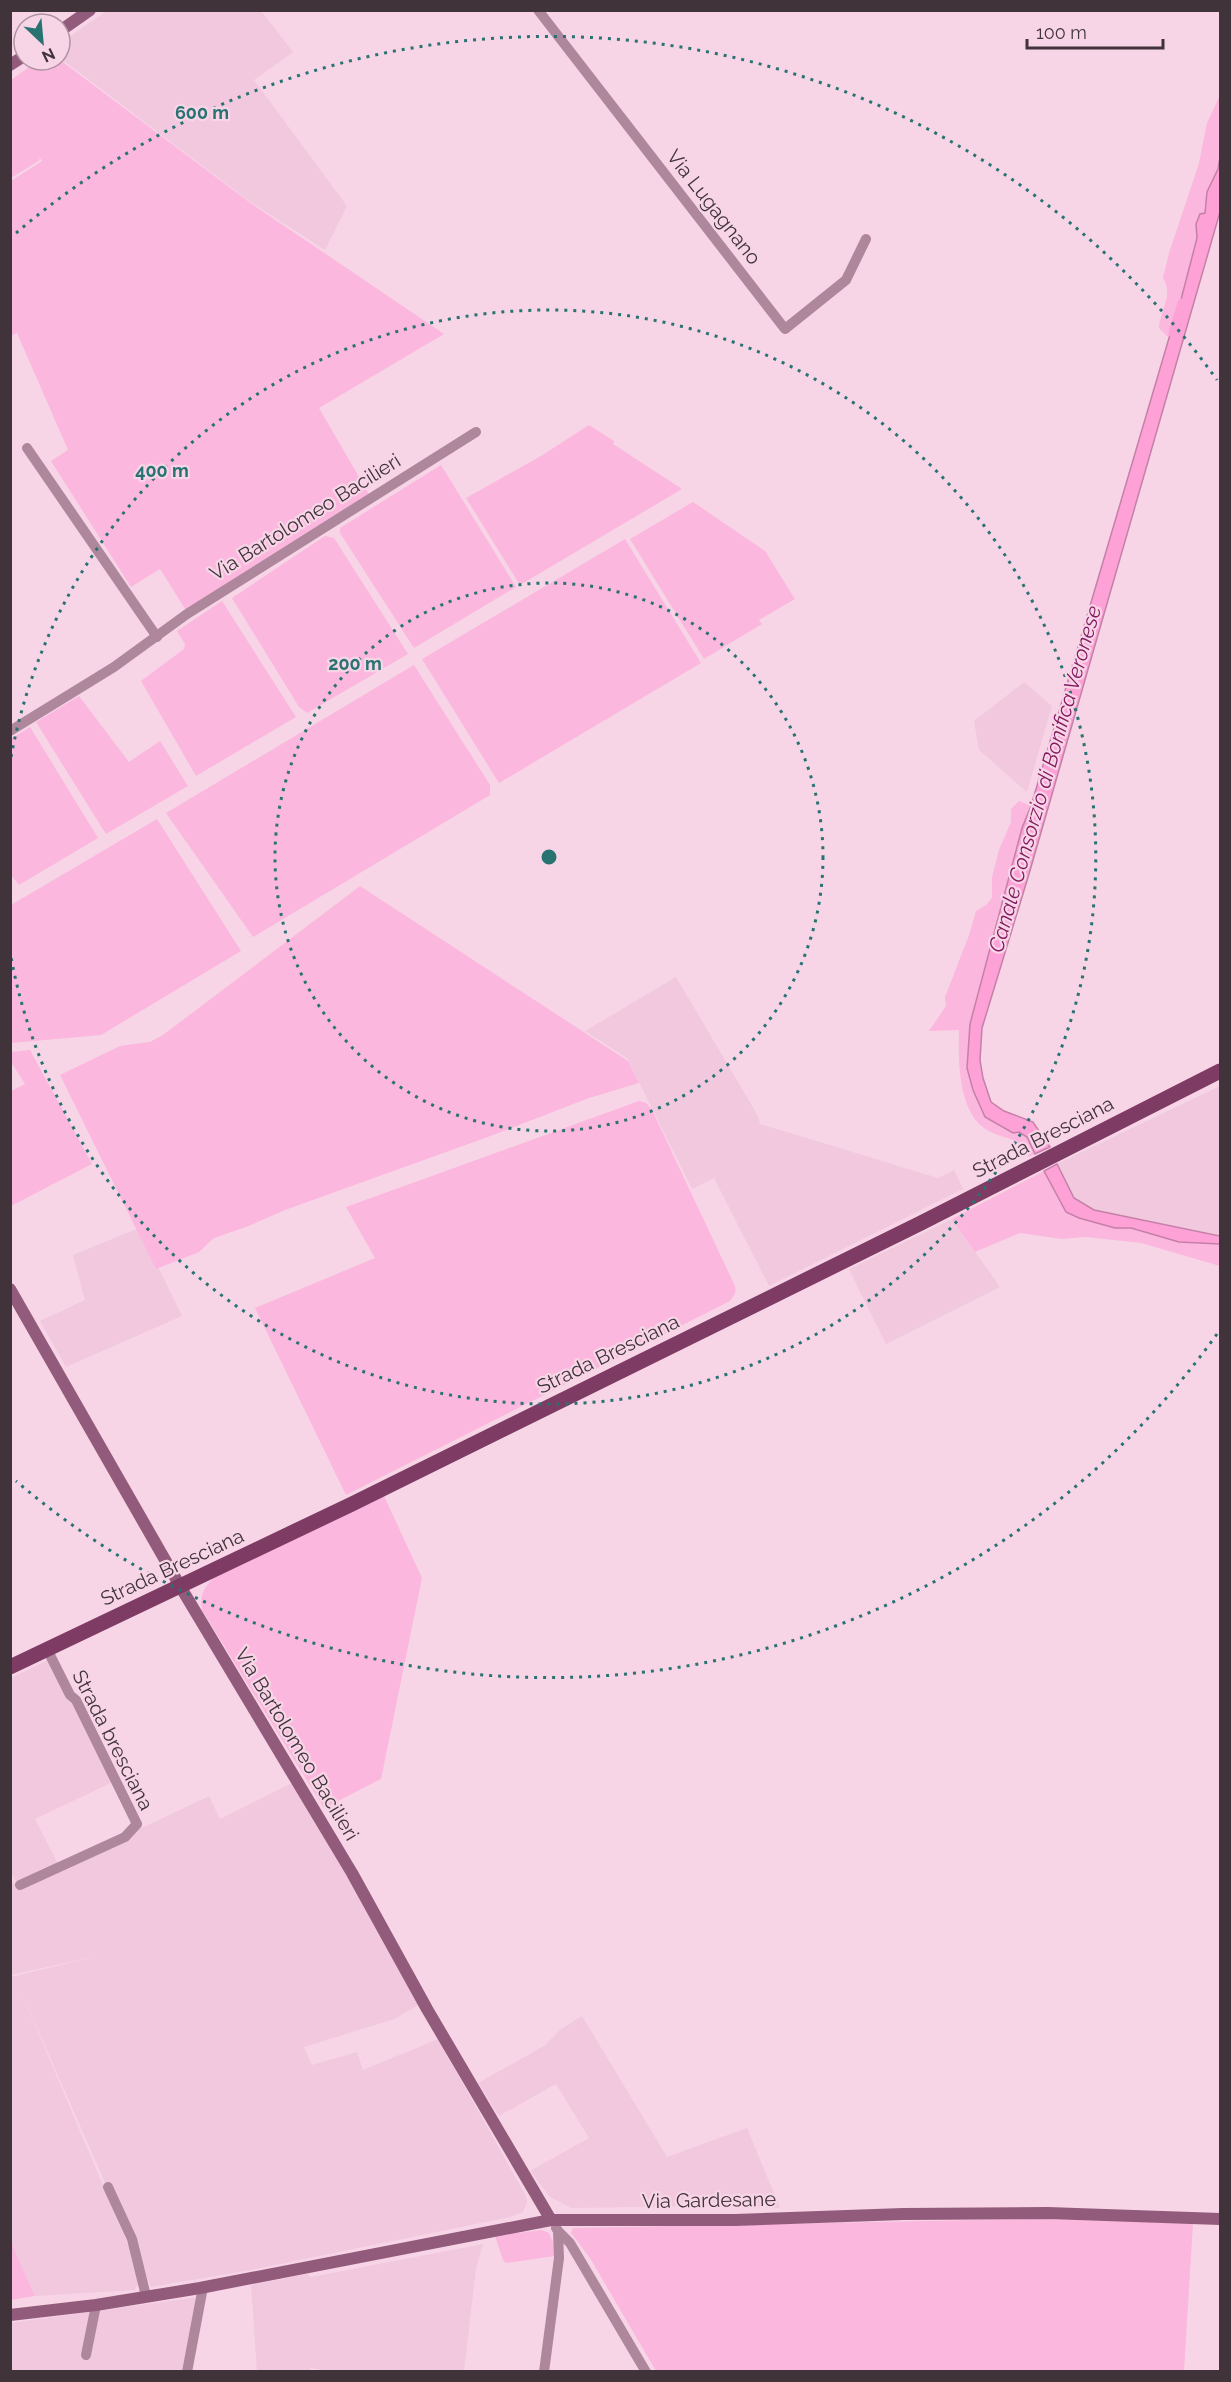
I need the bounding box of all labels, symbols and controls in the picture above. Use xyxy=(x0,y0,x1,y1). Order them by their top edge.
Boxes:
north arrow xyxy=(12,12,72,72)
scale bar xyxy=(1027,12,1164,50)
text: 100 m xyxy=(1036,22,1087,43)
text: N xyxy=(39,44,58,66)
text: 600 m xyxy=(175,102,229,123)
street label: Via Lugagnano xyxy=(662,145,766,269)
street label: Via Bartolomeo Bacilieri xyxy=(205,448,405,586)
text: 400 m xyxy=(135,460,189,481)
water label: Canale Consorzio di Bonifica Veronese xyxy=(983,603,1106,955)
text: 200 m xyxy=(328,653,382,674)
centre of rings xyxy=(539,847,559,867)
street label: Strada Bresciana xyxy=(968,1091,1118,1183)
street label: Strada Bresciana xyxy=(533,1309,683,1399)
street label: Strada Bresciana xyxy=(97,1523,247,1611)
street label: Via Bartolomeo Bacilieri xyxy=(230,1643,364,1845)
street label: Strada bresciana xyxy=(67,1666,159,1814)
street label: Via Gardesane xyxy=(642,2187,776,2213)

